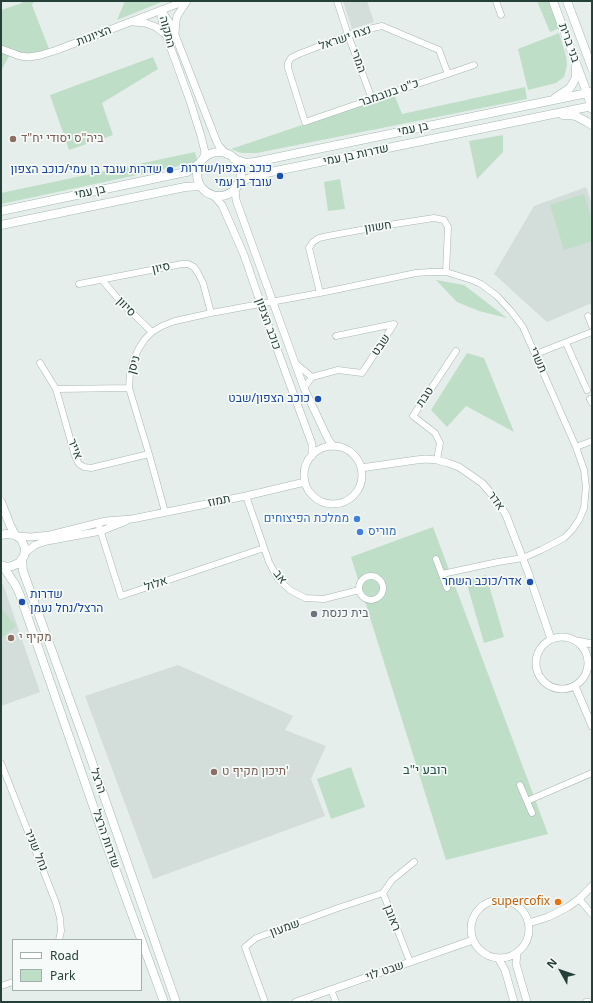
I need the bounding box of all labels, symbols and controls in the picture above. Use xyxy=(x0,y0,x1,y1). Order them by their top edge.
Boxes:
street label: התקוה xyxy=(156,14,178,50)
street label: בני ברית xyxy=(555,21,583,65)
street label: נצח ישראל xyxy=(317,22,373,54)
street label: הציונות xyxy=(75,23,113,49)
street label: המרי xyxy=(347,47,369,75)
street label: כ"ט בנובמבר xyxy=(357,76,421,110)
street label: בן עמי xyxy=(396,119,430,139)
place label: ביה"ס יסודי יח"ד xyxy=(21,132,104,146)
marker: ביה"ס יסודי יח"ד xyxy=(8,134,18,144)
street label: שדרות בן עמי xyxy=(322,141,390,169)
place label: כוכב הצפון/שדרות עובד בן עמי xyxy=(181,162,272,190)
place label: שדרות עובד בן עמי/כוכב הצפון xyxy=(10,163,162,177)
marker: שדרות עובד בן עמי/כוכב הצפון xyxy=(165,165,175,175)
marker: כוכב הצפון/שדרות עובד בן עמי xyxy=(275,171,285,181)
street label: בן עמי xyxy=(73,182,107,202)
street label: חשוון xyxy=(363,218,393,236)
street label: סיון xyxy=(151,259,171,277)
street label: סיוון xyxy=(113,294,139,320)
street label: כוכב הצפון xyxy=(252,296,284,352)
street label: שבט xyxy=(369,331,393,359)
street label: תשרי xyxy=(526,345,550,375)
street label: ניסן xyxy=(124,354,144,376)
street label: טבת xyxy=(413,384,437,410)
place label: כוכב הצפון/שבט xyxy=(228,392,310,406)
marker: כוכב הצפון/שבט xyxy=(313,394,323,404)
street label: אייר xyxy=(65,437,85,461)
street label: אדר xyxy=(484,489,508,513)
street label: תמוז xyxy=(206,492,232,510)
place label: ממלכת הפיצוחים xyxy=(264,512,349,526)
marker: ממלכת הפיצוחים xyxy=(352,514,362,524)
place label: מוריס xyxy=(368,525,396,539)
marker: מוריס xyxy=(355,527,365,537)
street label: אב xyxy=(270,567,290,587)
street label: אלול xyxy=(143,573,169,595)
place label: אדר/כוכב השחר xyxy=(442,575,522,589)
marker: אדר/כוכב השחר xyxy=(525,577,535,587)
place label: שדרות הרצל/נחל נעמן xyxy=(30,588,103,616)
marker: שדרות הרצל/נחל נעמן xyxy=(17,597,27,607)
place label: בית כנסת xyxy=(322,607,368,621)
marker: בית כנסת xyxy=(309,609,319,619)
place label: מקיף י xyxy=(19,631,52,645)
marker: מקיף י xyxy=(6,633,16,643)
district label: רובע י"ב xyxy=(403,762,447,778)
place label: תיכון מקיף ט' xyxy=(222,765,289,779)
street label: הרצל xyxy=(87,767,109,795)
marker: תיכון מקיף ט' xyxy=(209,767,219,777)
street label: שדרות הרצל xyxy=(89,808,123,870)
street label: נחל שניר xyxy=(21,827,51,873)
place label: supercofix xyxy=(491,895,550,909)
marker: supercofix xyxy=(553,897,563,907)
street label: ראובן xyxy=(380,903,404,933)
street label: שמעון xyxy=(268,916,302,940)
legend xyxy=(12,939,142,991)
text: Road xyxy=(50,947,79,964)
north arrow xyxy=(541,951,581,991)
text: N xyxy=(543,955,560,971)
street label: שבט לוי xyxy=(364,958,406,984)
text: Park xyxy=(50,967,75,984)

